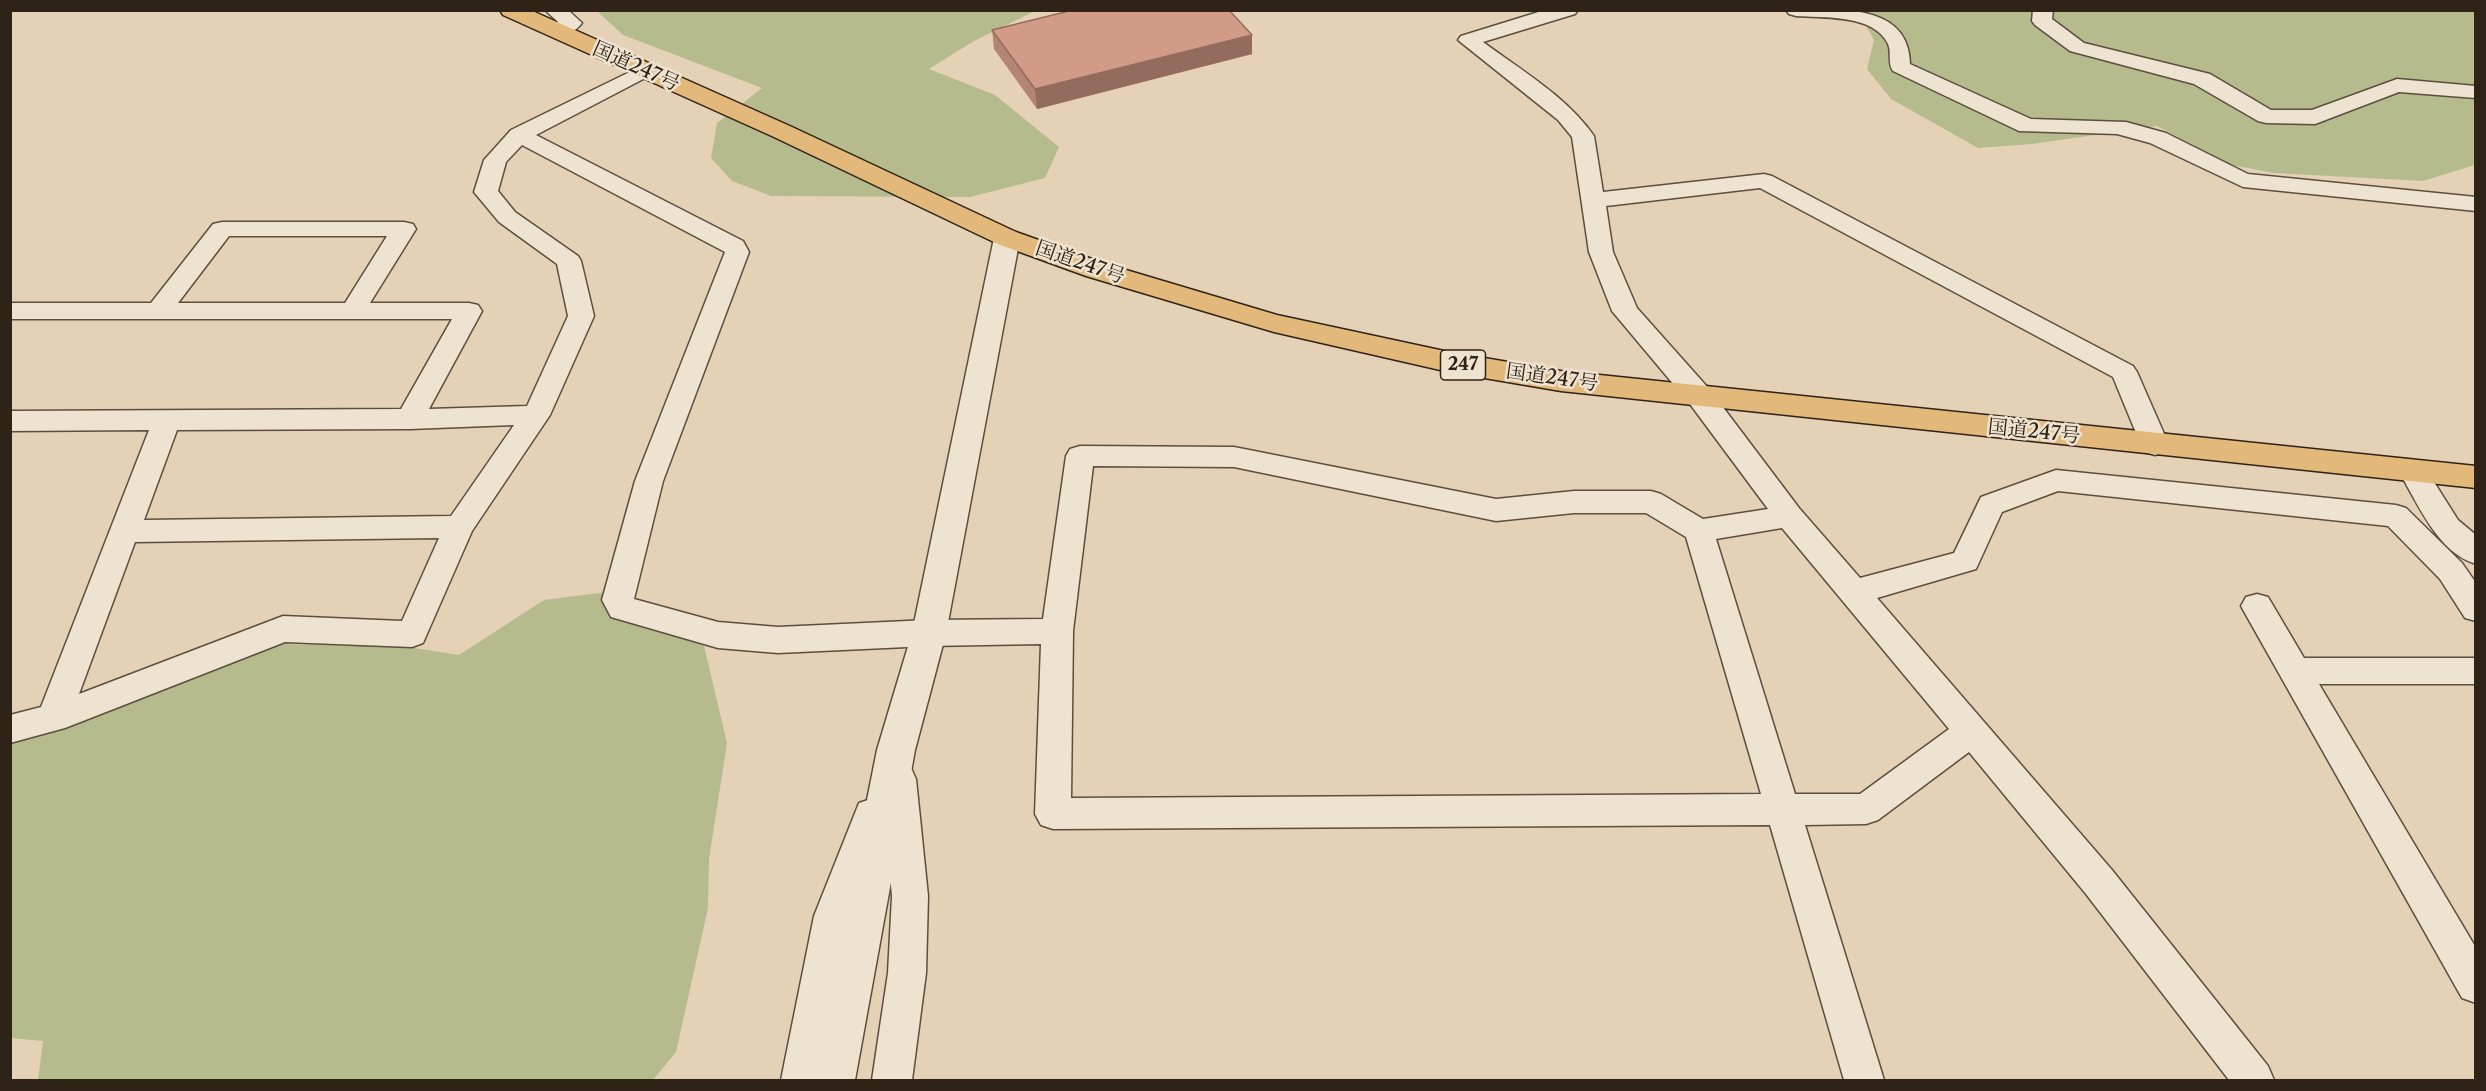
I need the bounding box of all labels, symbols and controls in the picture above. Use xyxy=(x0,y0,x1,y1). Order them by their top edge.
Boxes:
street label: 国道247号 xyxy=(589,37,683,97)
street label: 国道247号 xyxy=(1032,237,1128,289)
road number: 247 xyxy=(1440,350,1486,380)
street label: 国道247号 xyxy=(1504,360,1600,396)
street label: 国道247号 xyxy=(1987,415,2081,449)

